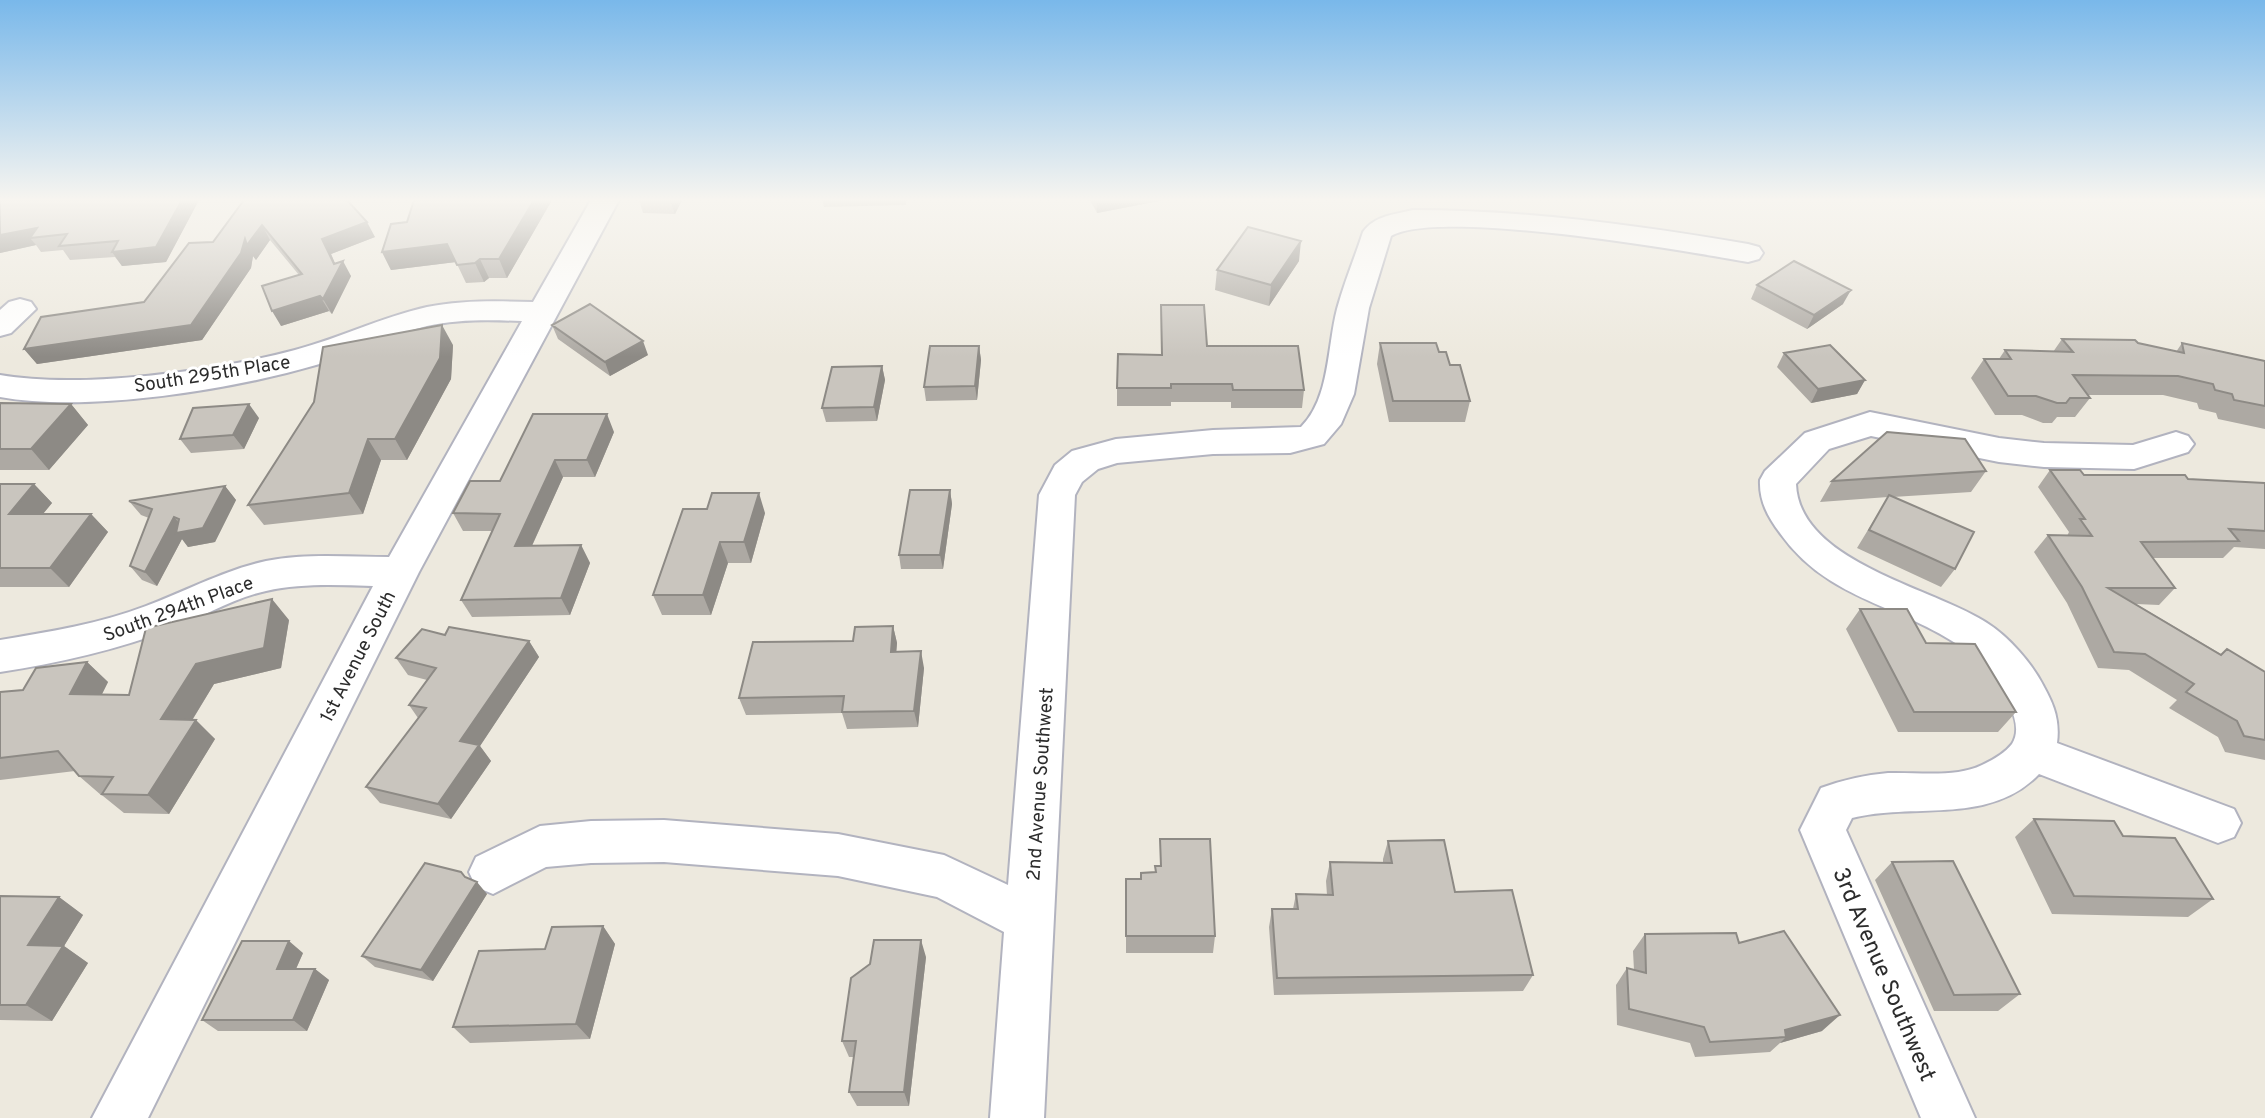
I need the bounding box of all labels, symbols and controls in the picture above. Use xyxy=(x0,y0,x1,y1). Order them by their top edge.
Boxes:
street label: South 295th Place xyxy=(132,351,292,399)
street label: South 294th Place xyxy=(100,572,257,648)
street label: 1st Avenue South xyxy=(315,587,402,727)
street label: 2nd Avenue Southwest xyxy=(1022,687,1060,882)
street label: 3rd Avenue Southwest xyxy=(1824,864,1941,1086)

